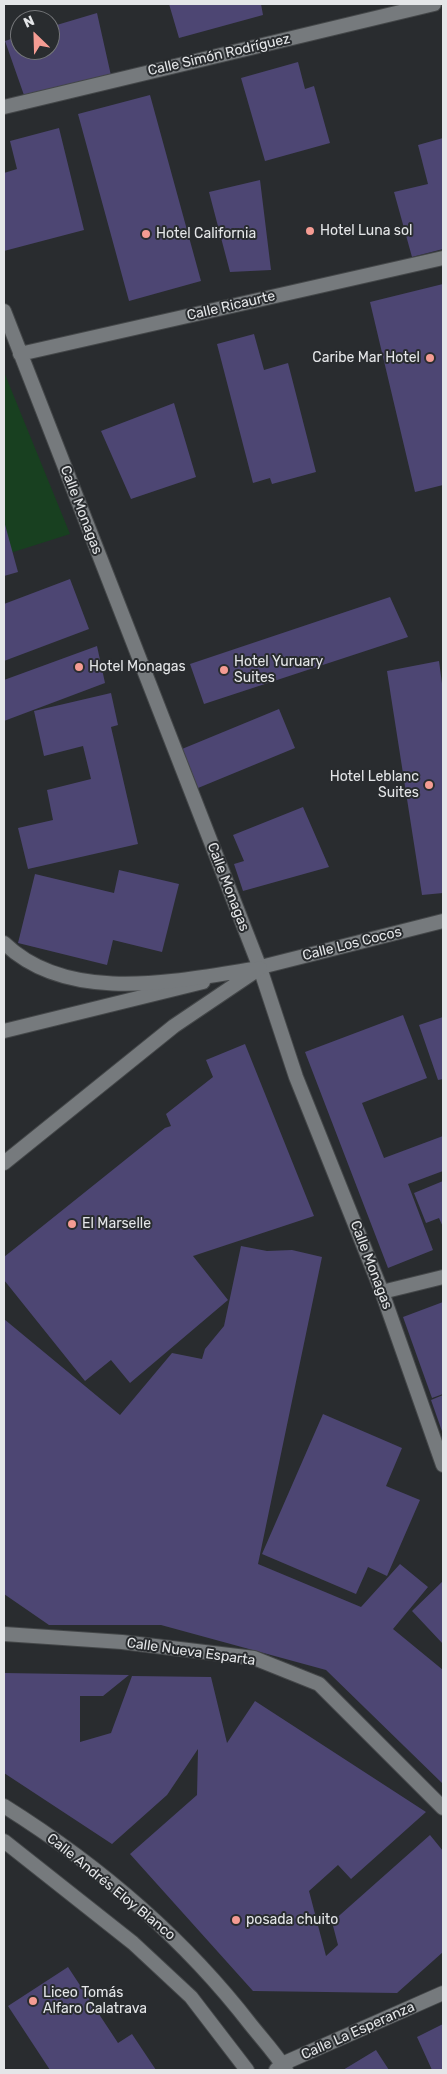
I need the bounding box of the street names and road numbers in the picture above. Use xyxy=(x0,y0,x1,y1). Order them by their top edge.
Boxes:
street label: Calle Simón Rodríguez xyxy=(146,30,292,80)
street label: Calle Ricaurte xyxy=(185,288,277,324)
street label: Calle Monagas xyxy=(56,463,106,557)
street label: Calle Monagas xyxy=(203,840,253,934)
street label: Calle Los Cocos xyxy=(301,924,403,964)
street label: Calle Monagas xyxy=(346,1218,396,1312)
street label: Calle Nueva Esparta xyxy=(126,1635,256,1669)
street label: Calle Andrés Eloy Blanco xyxy=(43,1830,179,1944)
street label: Calle La Esperanza xyxy=(299,1998,417,2064)

